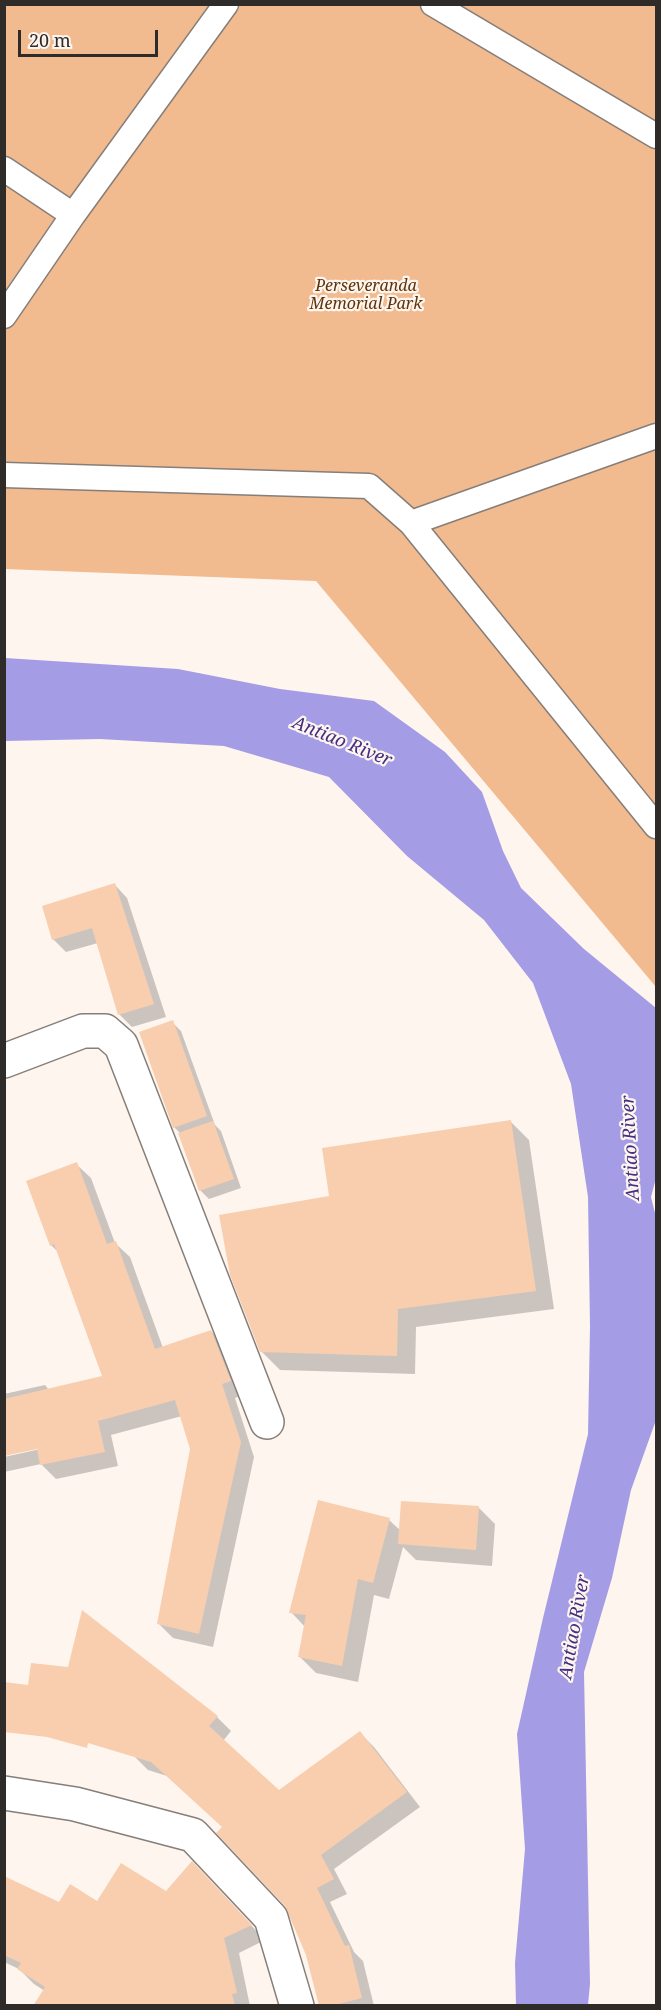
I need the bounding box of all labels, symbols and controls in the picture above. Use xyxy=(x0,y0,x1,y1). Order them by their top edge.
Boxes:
scale bar xyxy=(21,18,160,56)
text: 20 m xyxy=(29,28,71,52)
park label: Perseveranda Memorial Park xyxy=(310,276,422,314)
water label: Antiao River xyxy=(289,712,395,772)
water label: Antiao River xyxy=(617,1095,645,1201)
water label: Antiao River xyxy=(555,1573,595,1681)

